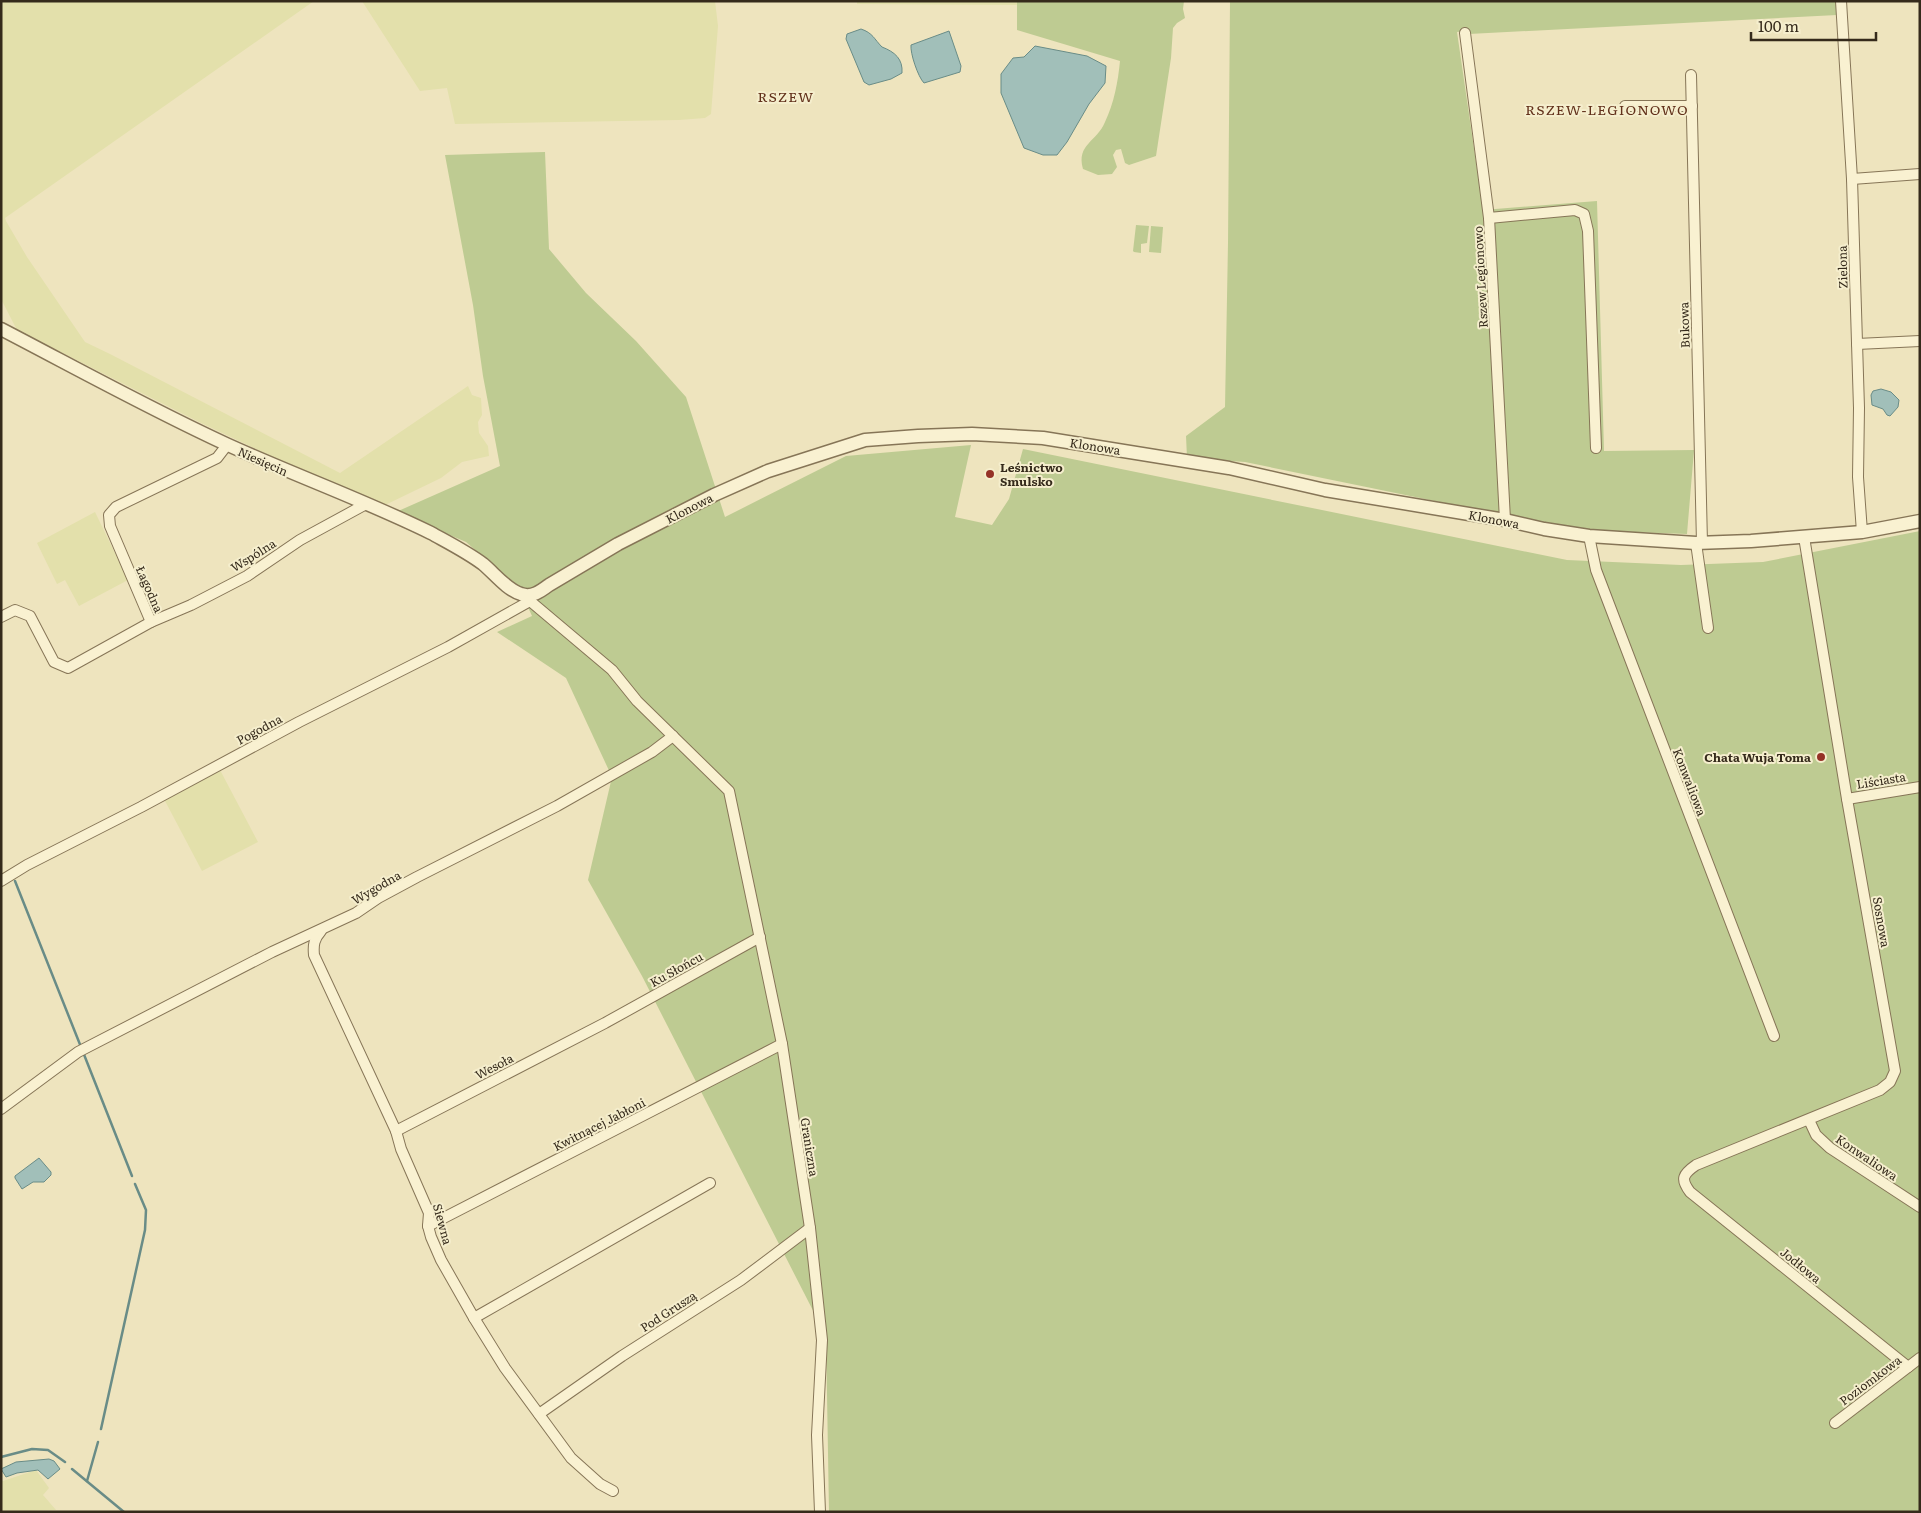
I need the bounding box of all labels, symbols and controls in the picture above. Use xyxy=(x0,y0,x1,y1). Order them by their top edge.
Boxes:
scale bar xyxy=(1751,10,1876,42)
text: 100 m xyxy=(1758,14,1799,37)
district label: RSZEW xyxy=(758,86,814,106)
district label: RSZEW-LEGIONOWO xyxy=(1525,99,1689,119)
street label: Rszew Legionowo xyxy=(1468,226,1492,328)
street label: Zielona xyxy=(1833,245,1851,289)
street label: Bukowa xyxy=(1674,301,1694,348)
street label: Klonowa xyxy=(1068,433,1122,459)
street label: Niesięcin xyxy=(235,442,291,480)
place label: Leśnictwo Smulsko xyxy=(1000,458,1063,490)
marker: Leśnictwo Smulsko xyxy=(984,468,996,480)
street label: Klonowa xyxy=(662,488,716,528)
street label: Klonowa xyxy=(1467,505,1521,533)
street label: Wspólna xyxy=(227,534,280,576)
street label: Łagodna xyxy=(132,563,168,616)
street label: Pogodna xyxy=(233,709,286,749)
street label: Konwaliowa xyxy=(1669,745,1711,819)
place label: Chata Wuja Toma xyxy=(1704,748,1811,766)
marker: Chata Wuja Toma xyxy=(1815,751,1827,763)
street label: Liściasta xyxy=(1855,767,1908,793)
street label: Wygodna xyxy=(348,865,405,908)
street label: Sosnowa xyxy=(1869,895,1895,949)
street label: Ku Słońcu xyxy=(646,947,706,991)
street label: Wesoła xyxy=(472,1048,517,1083)
street label: Kwitnącej Jabłoni xyxy=(550,1093,648,1155)
street label: Graniczna xyxy=(796,1116,824,1178)
street label: Konwaliowa xyxy=(1832,1130,1902,1185)
street label: Siewna xyxy=(429,1201,457,1247)
street label: Jodłowa xyxy=(1777,1243,1826,1287)
street label: Pod Gruszą xyxy=(636,1286,700,1336)
street label: Poziomkowa xyxy=(1835,1350,1905,1409)

